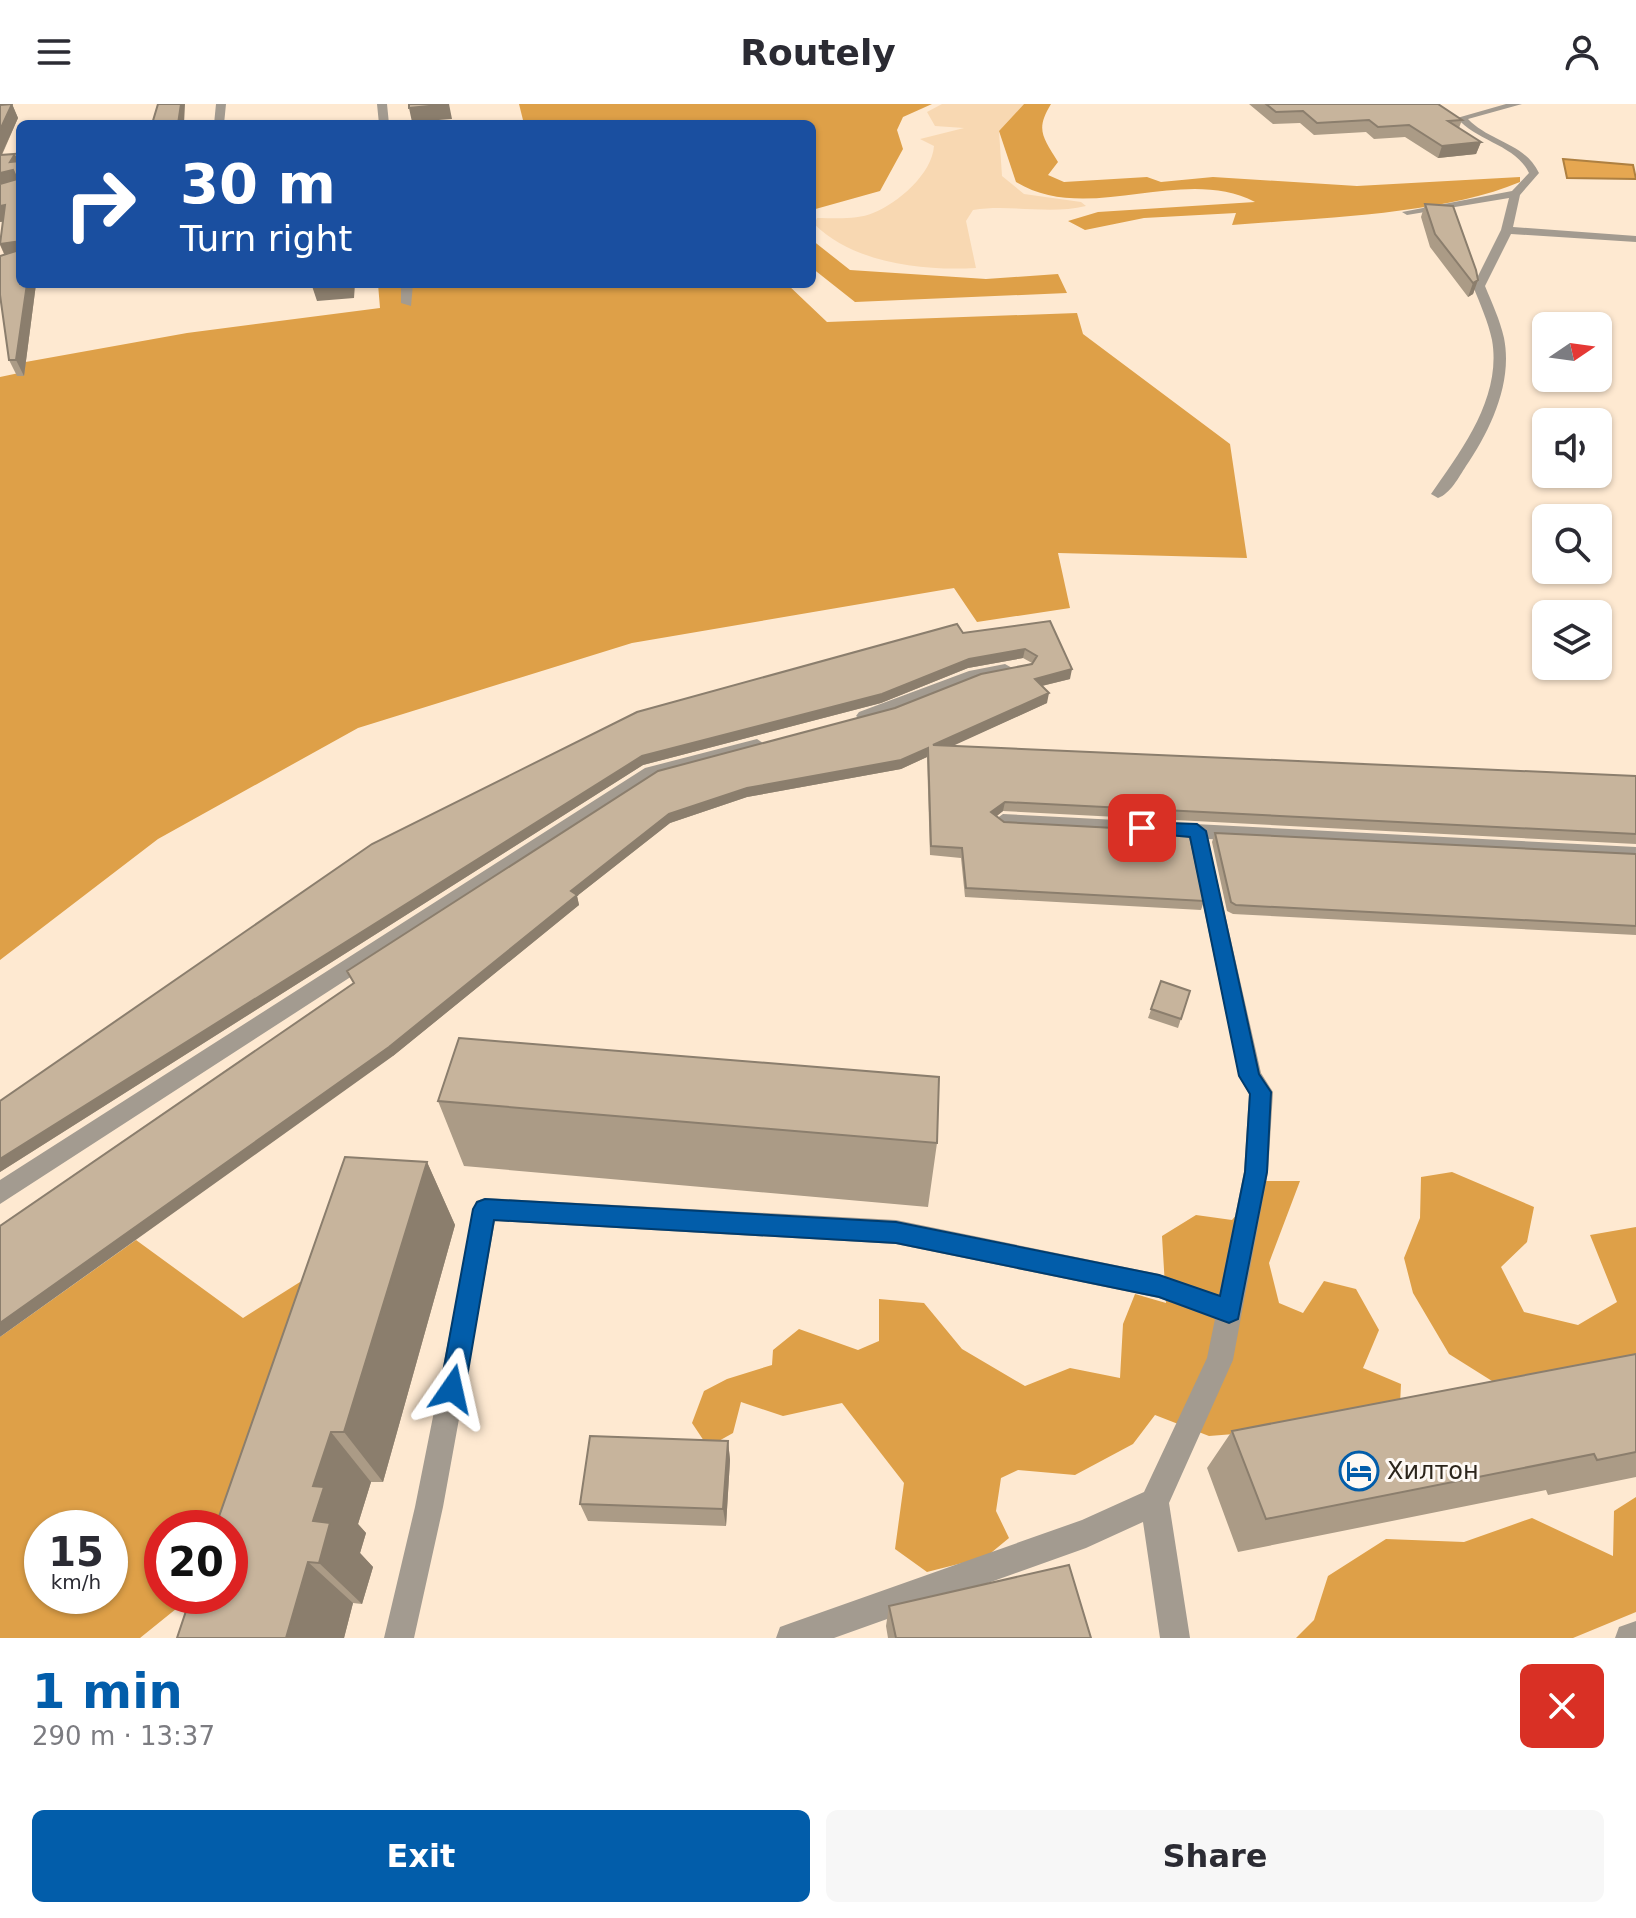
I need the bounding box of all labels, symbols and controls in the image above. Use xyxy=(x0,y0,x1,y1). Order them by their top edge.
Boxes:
icon: menu xyxy=(32,30,76,74)
icon: person xyxy=(1560,30,1604,74)
text: Routely xyxy=(740,32,896,73)
text: 30 m xyxy=(180,151,336,216)
icon: right xyxy=(48,152,152,256)
text: Turn right xyxy=(180,218,352,259)
north arrow xyxy=(1532,312,1612,392)
map controls xyxy=(1532,312,1612,680)
button: sound xyxy=(1532,408,1612,488)
button: search xyxy=(1532,504,1612,584)
button: layers xyxy=(1532,600,1612,680)
pin xyxy=(1108,794,1176,862)
icon: arrive xyxy=(1120,806,1164,850)
position arrow xyxy=(410,1347,494,1431)
hotel icon: Хилтон xyxy=(1338,1450,1380,1492)
place label: Хилтон xyxy=(1387,1457,1479,1485)
speed limit sign: 20 xyxy=(144,1510,248,1614)
text: 15 xyxy=(48,1529,104,1575)
text: km/h xyxy=(51,1570,101,1594)
text: 1 min xyxy=(32,1663,183,1719)
button: close xyxy=(1520,1664,1604,1748)
text: 290 m · 13:37 xyxy=(32,1721,215,1751)
button: Exit xyxy=(32,1810,810,1902)
button: Share xyxy=(826,1810,1604,1902)

